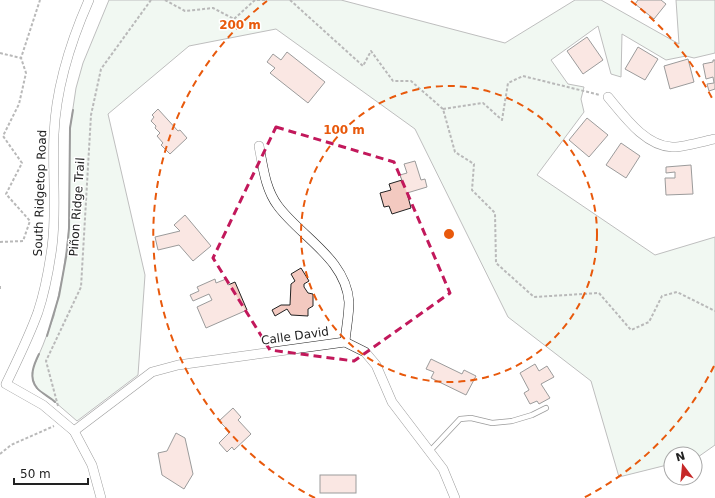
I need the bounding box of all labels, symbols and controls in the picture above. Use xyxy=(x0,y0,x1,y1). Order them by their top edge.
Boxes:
text: 200 m xyxy=(219,18,261,32)
text: 100 m xyxy=(323,123,365,137)
street label: South Ridgetop Road xyxy=(31,130,49,256)
street label: Piñon Ridge Trail xyxy=(67,157,87,257)
centre of rings xyxy=(442,227,456,241)
street label: Calle David xyxy=(260,324,330,348)
north arrow xyxy=(663,446,703,486)
text: N xyxy=(674,449,687,464)
scale bar xyxy=(14,460,88,486)
text: 50 m xyxy=(20,467,51,481)

